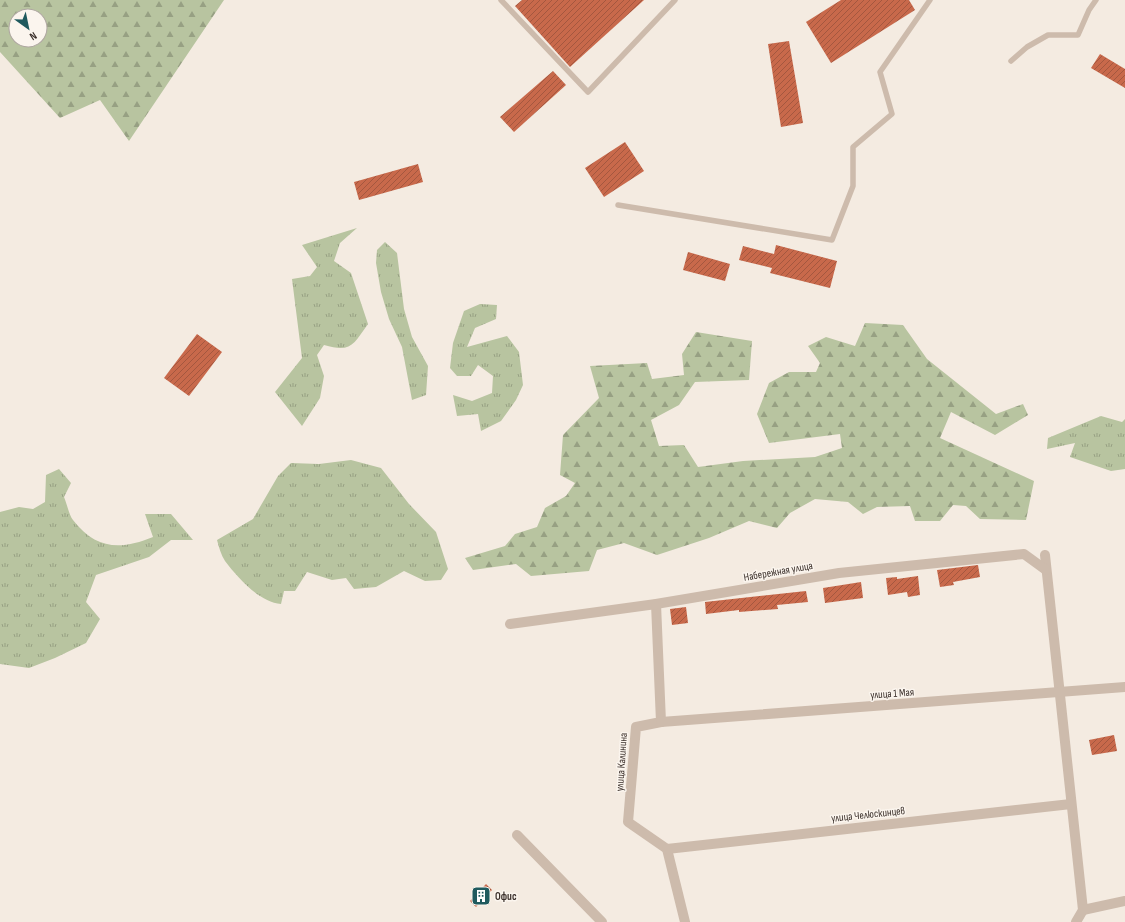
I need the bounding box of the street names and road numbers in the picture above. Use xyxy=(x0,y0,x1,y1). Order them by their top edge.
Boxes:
street label: Набережная улица xyxy=(742,559,814,584)
street label: улица 1 Мая xyxy=(870,685,914,702)
street label: улица Калинина xyxy=(613,732,630,792)
street label: улица Челюскинцев xyxy=(830,804,906,825)

